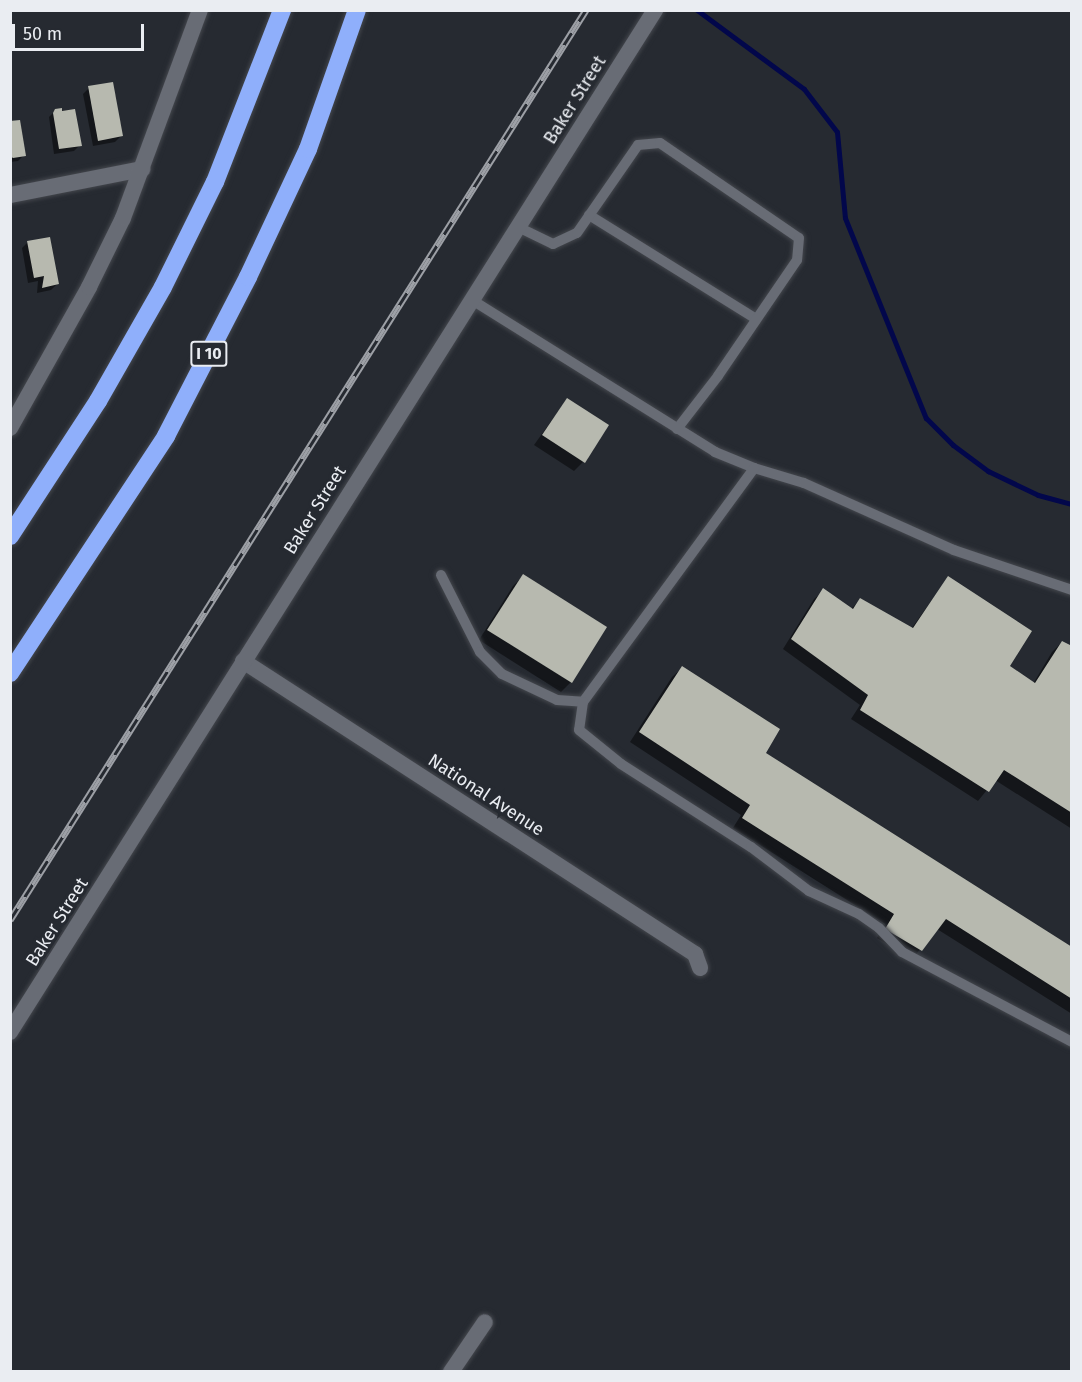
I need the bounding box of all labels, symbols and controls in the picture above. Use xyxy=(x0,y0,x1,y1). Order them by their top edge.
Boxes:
scale bar xyxy=(15,12,147,50)
text: 50 m xyxy=(23,23,62,45)
street label: Baker Street xyxy=(539,52,611,148)
road number: I 10 xyxy=(190,341,228,367)
street label: Baker Street xyxy=(279,462,351,558)
street label: National Avenue xyxy=(424,749,548,841)
street label: Baker Street xyxy=(21,874,93,970)

